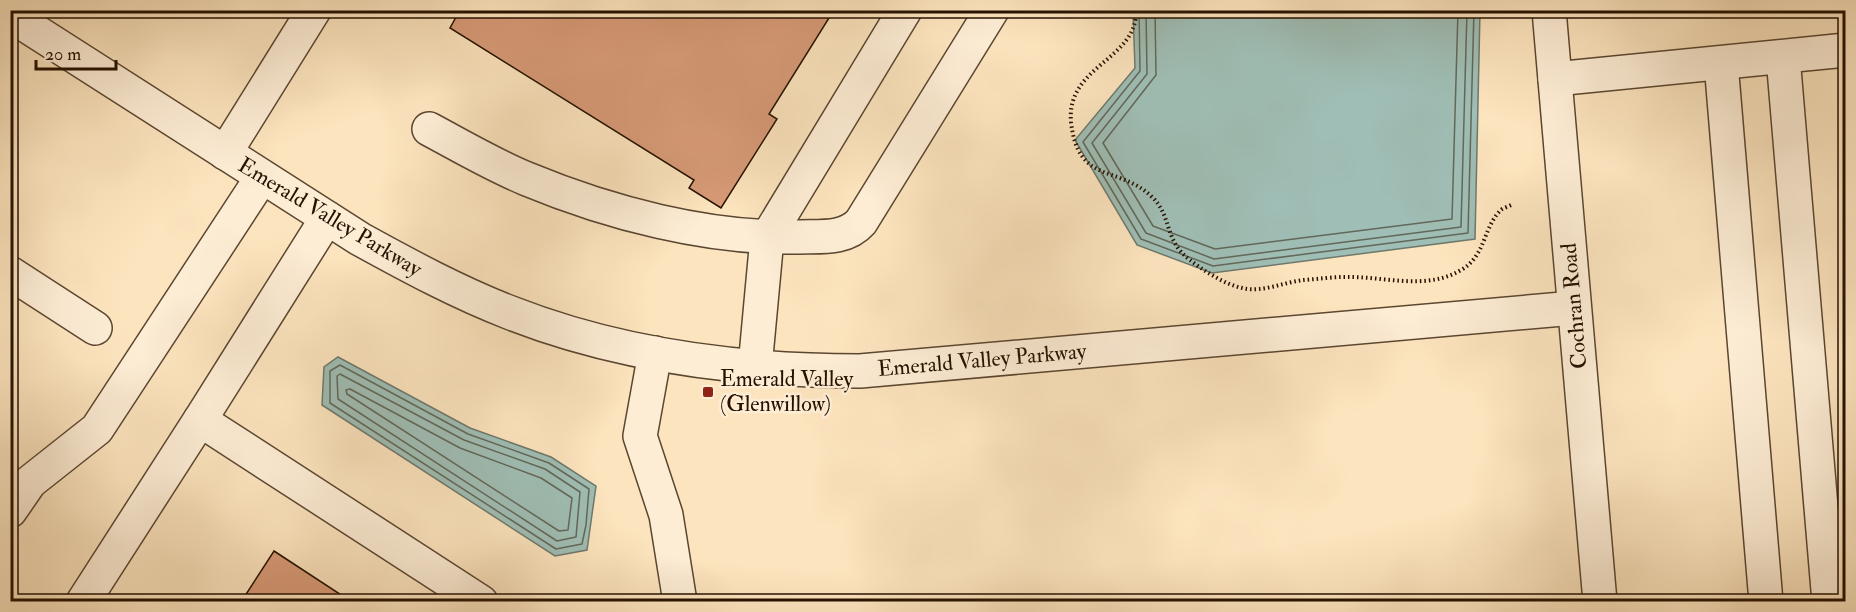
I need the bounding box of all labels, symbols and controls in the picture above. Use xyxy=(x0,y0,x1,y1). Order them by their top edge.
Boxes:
scale bar xyxy=(36,33,116,71)
text: 20 m xyxy=(45,43,81,66)
street label: Emerald Valley Parkway xyxy=(233,151,427,283)
street label: Cochran Road xyxy=(1555,242,1593,370)
street label: Emerald Valley Parkway xyxy=(876,337,1088,383)
place label: Emerald Valley (Glenwillow) xyxy=(720,365,853,418)
marker: Emerald Valley (Glenwillow) xyxy=(701,385,715,399)

